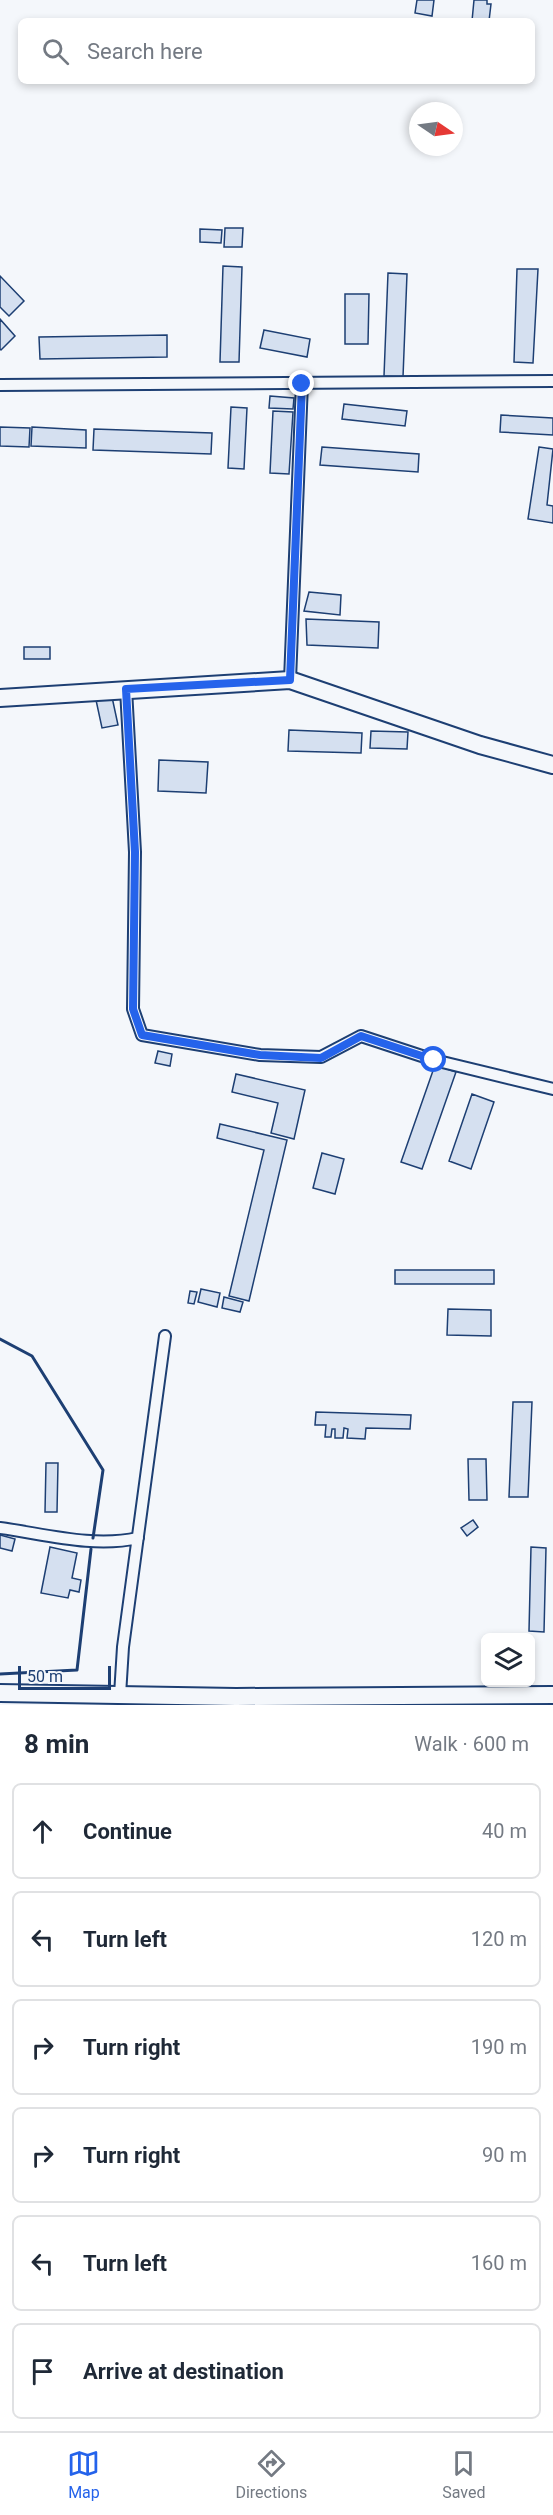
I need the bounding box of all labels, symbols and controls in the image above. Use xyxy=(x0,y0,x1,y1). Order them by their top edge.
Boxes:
search box xyxy=(18,18,535,84)
icon: search xyxy=(39,35,72,68)
text: Search here xyxy=(87,39,203,64)
north arrow xyxy=(409,102,463,156)
route end xyxy=(288,370,314,396)
route start xyxy=(420,1046,446,1072)
map controls xyxy=(481,1633,535,1687)
button: layers xyxy=(481,1633,535,1687)
scale bar xyxy=(18,1663,111,1690)
text: 50 m xyxy=(27,1667,63,1686)
text: 8 min xyxy=(24,1729,89,1759)
text: Walk · 600 m xyxy=(414,1732,529,1756)
icon: ahead xyxy=(26,1815,59,1848)
text: Continue xyxy=(83,1819,172,1844)
text: 40 m xyxy=(482,1819,527,1843)
icon: left xyxy=(26,1923,59,1956)
text: Turn left xyxy=(83,1927,167,1952)
text: 120 m xyxy=(471,1927,527,1951)
icon: right xyxy=(26,2031,59,2064)
text: Turn right xyxy=(83,2035,180,2060)
text: 190 m xyxy=(471,2035,527,2059)
icon: right xyxy=(26,2139,59,2172)
text: Turn right xyxy=(83,2143,180,2168)
text: 90 m xyxy=(482,2143,527,2167)
icon: left xyxy=(26,2247,59,2280)
text: Turn left xyxy=(83,2251,167,2276)
text: 160 m xyxy=(471,2251,527,2275)
icon: arrive xyxy=(26,2355,59,2388)
text: Arrive at destination xyxy=(83,2359,284,2384)
tab: Map xyxy=(67,2447,100,2502)
tab: Directions xyxy=(235,2447,307,2502)
tab: Saved xyxy=(442,2447,486,2502)

